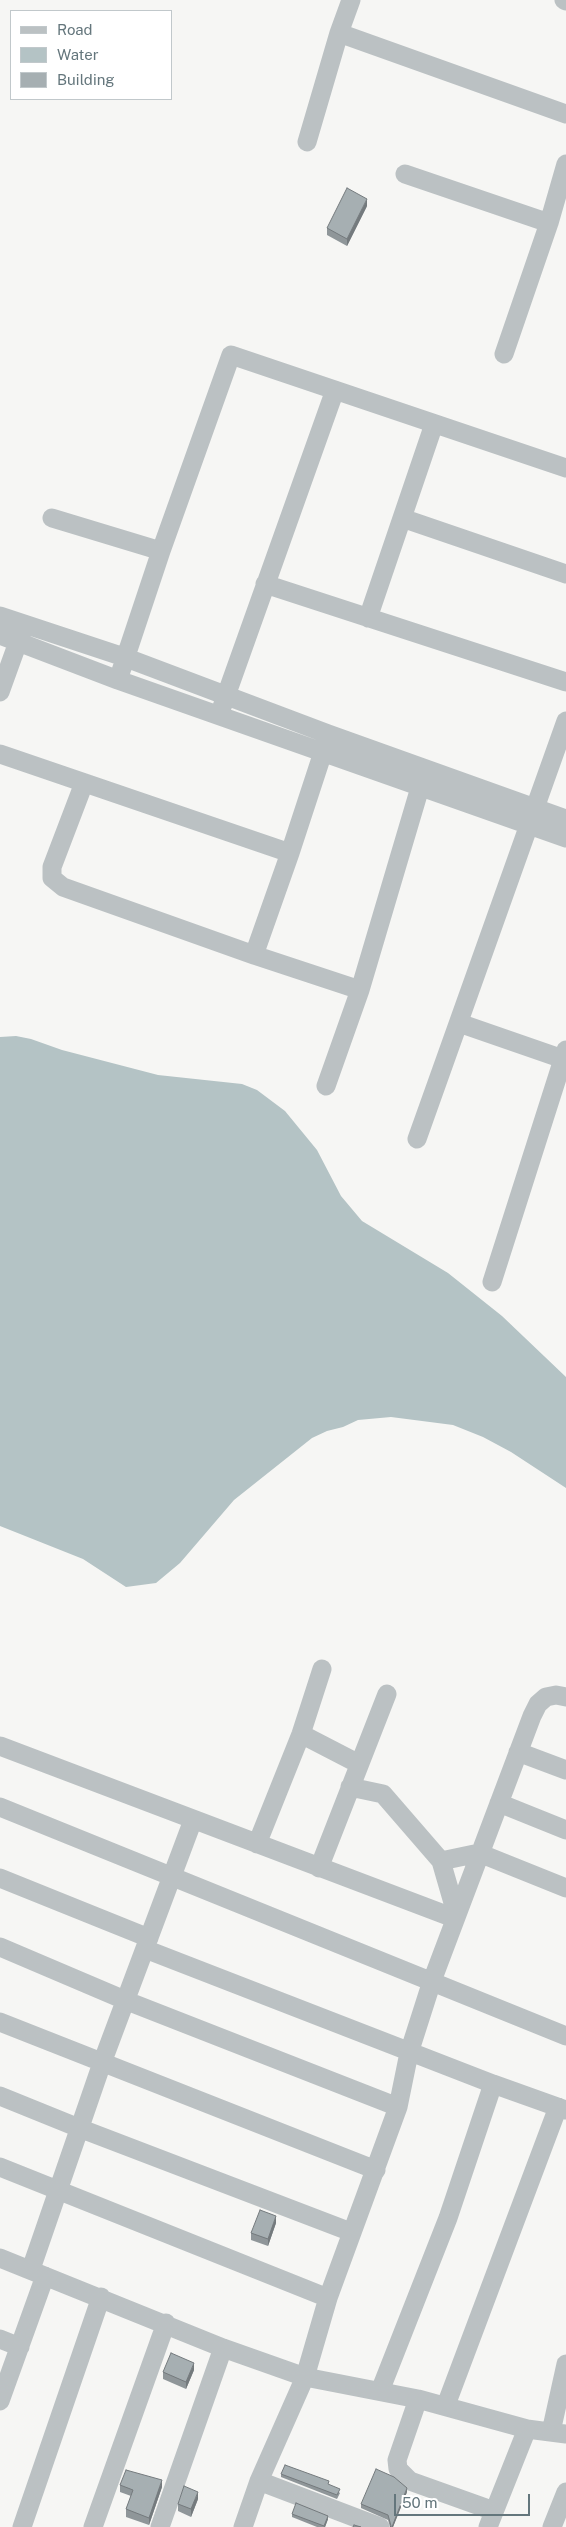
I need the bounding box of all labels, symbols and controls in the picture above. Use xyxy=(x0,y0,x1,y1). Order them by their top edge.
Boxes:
legend xyxy=(10,10,172,100)
text: Road xyxy=(57,21,93,38)
text: Water xyxy=(57,46,99,63)
text: Building xyxy=(57,71,115,88)
scale bar xyxy=(396,2484,532,2516)
text: 50 m xyxy=(402,2494,437,2511)

